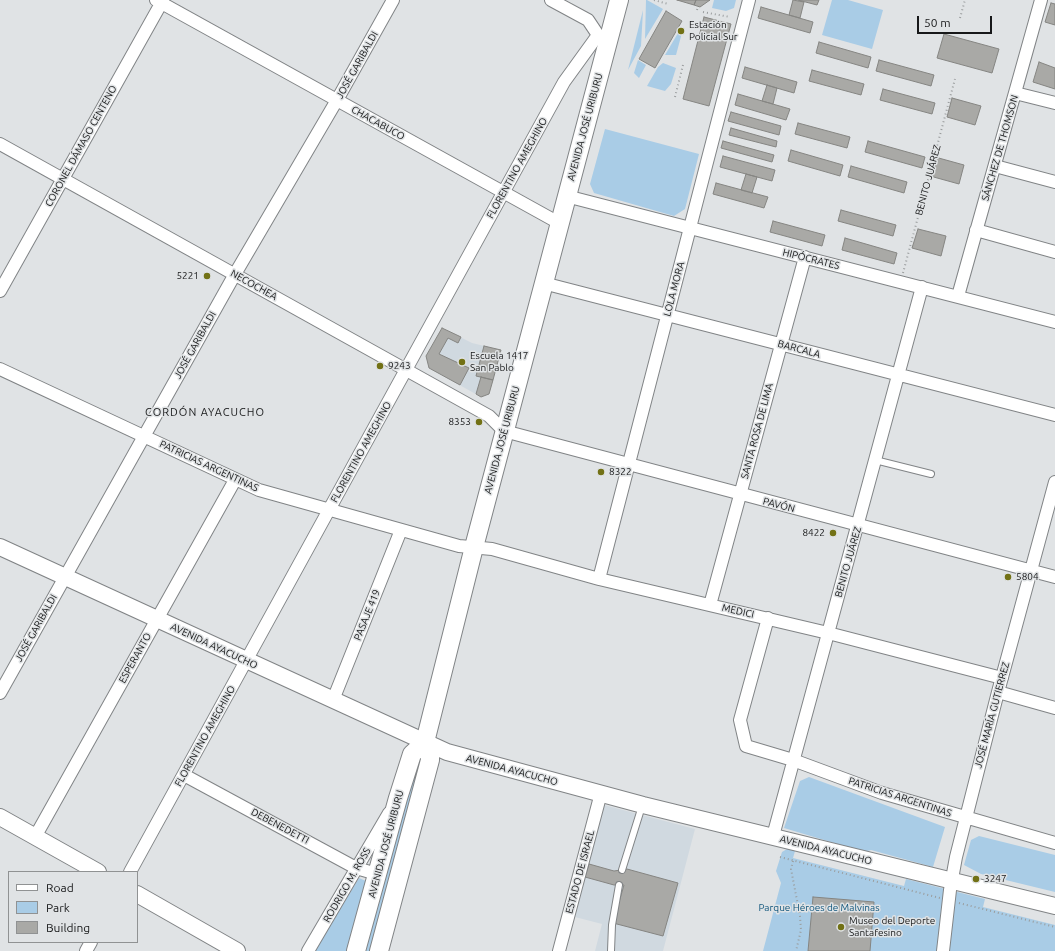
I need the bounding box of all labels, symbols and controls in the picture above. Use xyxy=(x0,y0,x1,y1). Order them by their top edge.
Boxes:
scale bar xyxy=(919,8,994,34)
text: 50 m xyxy=(924,16,951,29)
place label: Estación Policial Sur xyxy=(689,19,738,42)
marker: Estación Policial Sur xyxy=(676,26,686,36)
street label: JOSÉ GARIBALDI xyxy=(333,29,381,101)
street label: AVENIDA JOSÉ URIBURU xyxy=(565,72,605,182)
street label: CORONEL DÁMASO CENTENO xyxy=(43,83,119,209)
street label: SÁNCHEZ DE THOMSON xyxy=(979,94,1021,202)
street label: CHACABUCO xyxy=(349,103,407,143)
street label: FLORENTINO AMEGHINO xyxy=(484,115,550,221)
street label: BENITO JUÁREZ xyxy=(913,143,943,217)
street label: HIPÓCRATES xyxy=(781,246,841,272)
street label: LOLA MORA xyxy=(661,260,687,318)
street label: NECOCHEA xyxy=(228,267,280,303)
place label: 5221 xyxy=(176,270,199,282)
marker: 5221 xyxy=(202,271,212,281)
street label: JOSÉ GARIBALDI xyxy=(171,309,219,381)
street label: BARCALA xyxy=(776,338,822,360)
place label: Escuela 1417 San Pablo xyxy=(470,350,528,374)
marker: Escuela 1417 San Pablo xyxy=(457,357,467,367)
place label: 9243 xyxy=(388,360,411,372)
marker: 9243 xyxy=(375,361,385,371)
street label: SANTA ROSA DE LIMA xyxy=(738,382,776,480)
street label: AVENIDA JOSÉ URIBURU xyxy=(482,385,522,495)
street label: FLORENTINO AMEGHINO xyxy=(328,399,394,505)
district label: CORDÓN AYACUCHO xyxy=(145,405,265,419)
place label: 8353 xyxy=(448,416,471,428)
marker: 8353 xyxy=(474,417,484,427)
street label: PATRICIAS ARGENTINAS xyxy=(158,438,260,494)
place label: 8322 xyxy=(609,466,632,478)
marker: 8322 xyxy=(596,467,606,477)
street label: PAVÓN xyxy=(762,495,796,515)
street label: BENITO JUÁREZ xyxy=(832,525,864,599)
place label: 8422 xyxy=(802,527,825,539)
marker: 8422 xyxy=(828,528,838,538)
place label: 5804 xyxy=(1016,571,1039,583)
marker: 5804 xyxy=(1003,572,1013,582)
street label: PASAJE 419 xyxy=(351,588,383,642)
street label: JOSÉ GARIBALDI xyxy=(12,592,60,664)
street label: MEDICI xyxy=(721,601,755,621)
street label: AVENIDA AYACUCHO xyxy=(169,621,259,671)
street label: ESPERANTO xyxy=(116,631,154,685)
street label: JOSÉ MARÍA GUTIERREZ xyxy=(972,661,1012,769)
street label: FLORENTINO AMEGHINO xyxy=(172,683,238,789)
street label: AVENIDA AYACUCHO xyxy=(465,752,559,788)
street label: PATRICIAS ARGENTINAS xyxy=(847,775,953,819)
street label: AVENIDA JOSÉ URIBURU xyxy=(366,789,406,899)
street label: DEBENEDETTI xyxy=(249,806,311,846)
street label: ESTADO DE ISRAEL xyxy=(563,829,597,915)
street label: AVENIDA AYACUCHO xyxy=(779,833,873,867)
street label: RODRIGO M. ROSS xyxy=(321,845,373,925)
legend xyxy=(8,871,138,943)
place label: 3247 xyxy=(984,873,1007,885)
marker: 3247 xyxy=(971,874,981,884)
text: Road xyxy=(46,881,74,894)
text: Park xyxy=(46,901,70,914)
park label: Parque Héroes de Malvinas xyxy=(758,902,880,914)
place label: Museo del Deporte Santafesino xyxy=(849,915,935,938)
text: Building xyxy=(46,921,90,934)
marker: Museo del Deporte Santafesino xyxy=(836,922,846,932)

